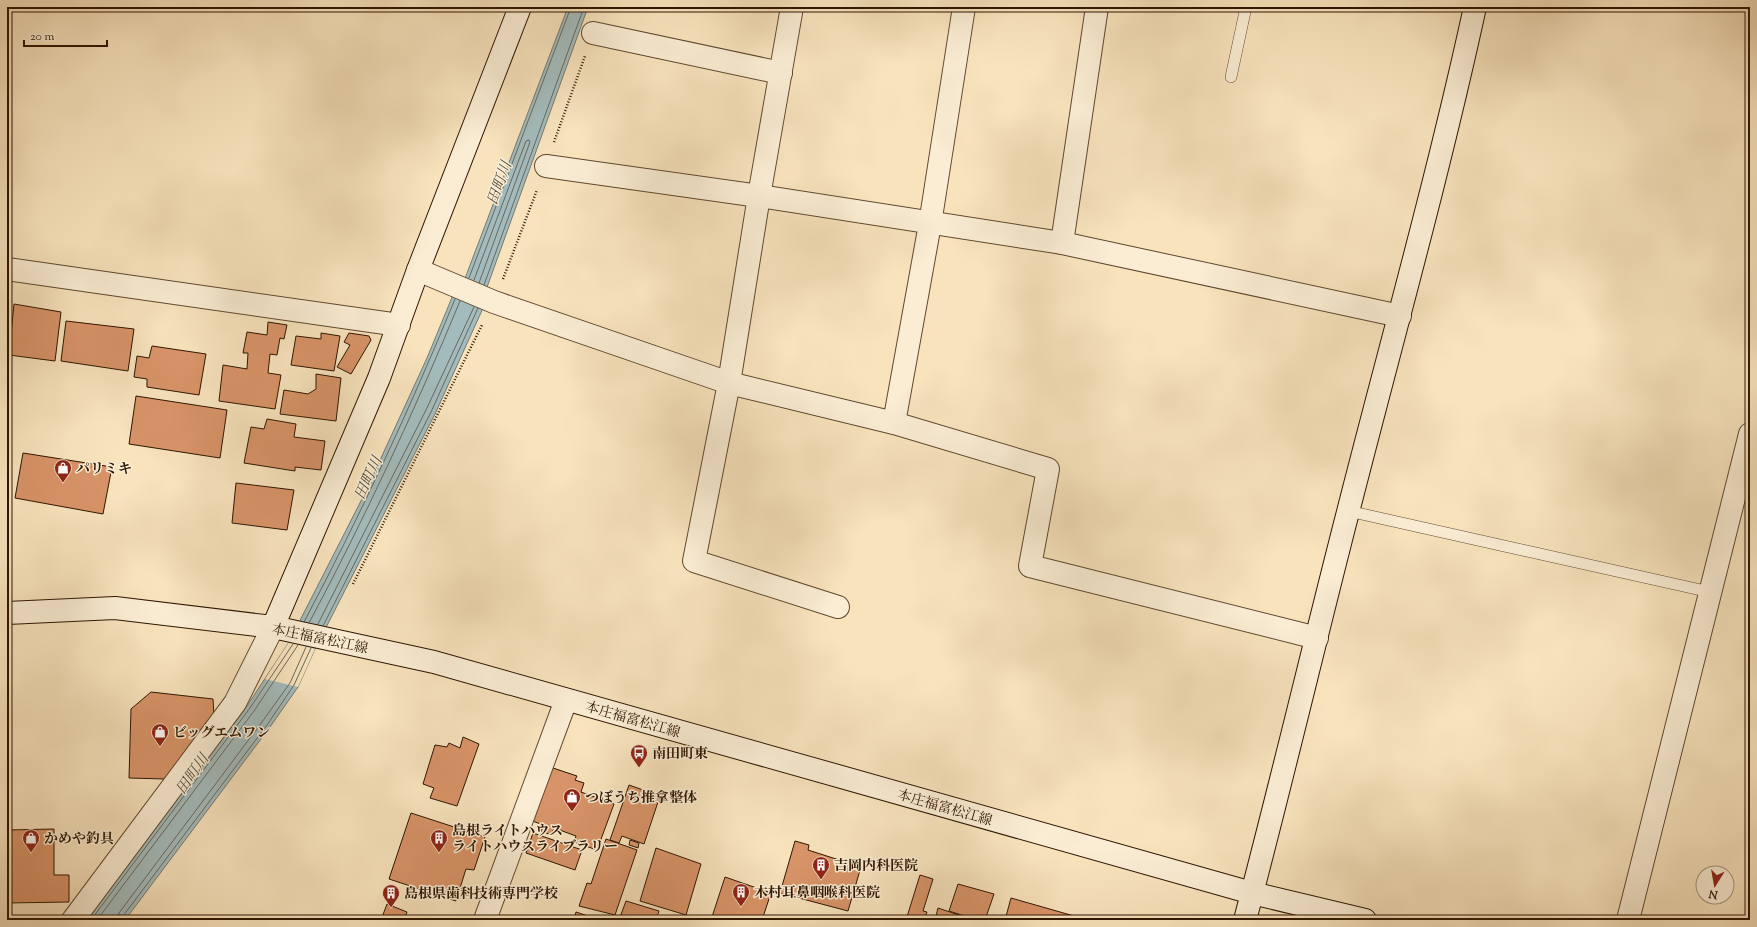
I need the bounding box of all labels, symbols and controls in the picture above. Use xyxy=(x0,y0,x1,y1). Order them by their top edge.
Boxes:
scale bar xyxy=(24,22,107,48)
text: 20 m xyxy=(30,28,55,46)
water label: 田町川 xyxy=(483,157,519,208)
water label: 田町川 xyxy=(350,452,389,503)
shop icon: パリミキ xyxy=(53,458,73,483)
place label: パリミキ xyxy=(76,460,132,480)
street label: 本庄福富松江線 xyxy=(270,620,370,660)
street label: 本庄福富松江線 xyxy=(583,698,682,744)
shop icon: ビッグエムワン xyxy=(150,722,170,747)
place label: ビッグエムワン xyxy=(173,724,270,744)
bus stop icon: 南田町東 xyxy=(629,743,649,768)
place label: 南田町東 xyxy=(652,745,708,765)
water label: 田町川 xyxy=(172,749,216,799)
street label: 本庄福富松江線 xyxy=(895,786,994,832)
shop icon: つぼうち推拿整体 xyxy=(562,787,582,812)
place label: つぼうち推拿整体 xyxy=(585,789,697,809)
place label: 島根ライトハウス ライトハウスライブラリー xyxy=(452,822,618,858)
shop icon: かめや釣具 xyxy=(21,828,41,853)
building icon: 島根ライトハウス ライトハウスライブラリー xyxy=(429,828,449,853)
place label: かめや釣具 xyxy=(44,830,114,850)
building icon: 吉岡内科医院 xyxy=(811,855,831,880)
place label: 吉岡内科医院 xyxy=(834,857,918,877)
north arrow xyxy=(1695,865,1735,905)
building icon: 木村耳鼻咽喉科医院 xyxy=(731,882,751,907)
building icon: 島根県歯科技術専門学校 xyxy=(381,883,401,908)
place label: 木村耳鼻咽喉科医院 xyxy=(754,884,880,904)
place label: 島根県歯科技術専門学校 xyxy=(404,885,558,905)
text: N xyxy=(1707,885,1720,903)

